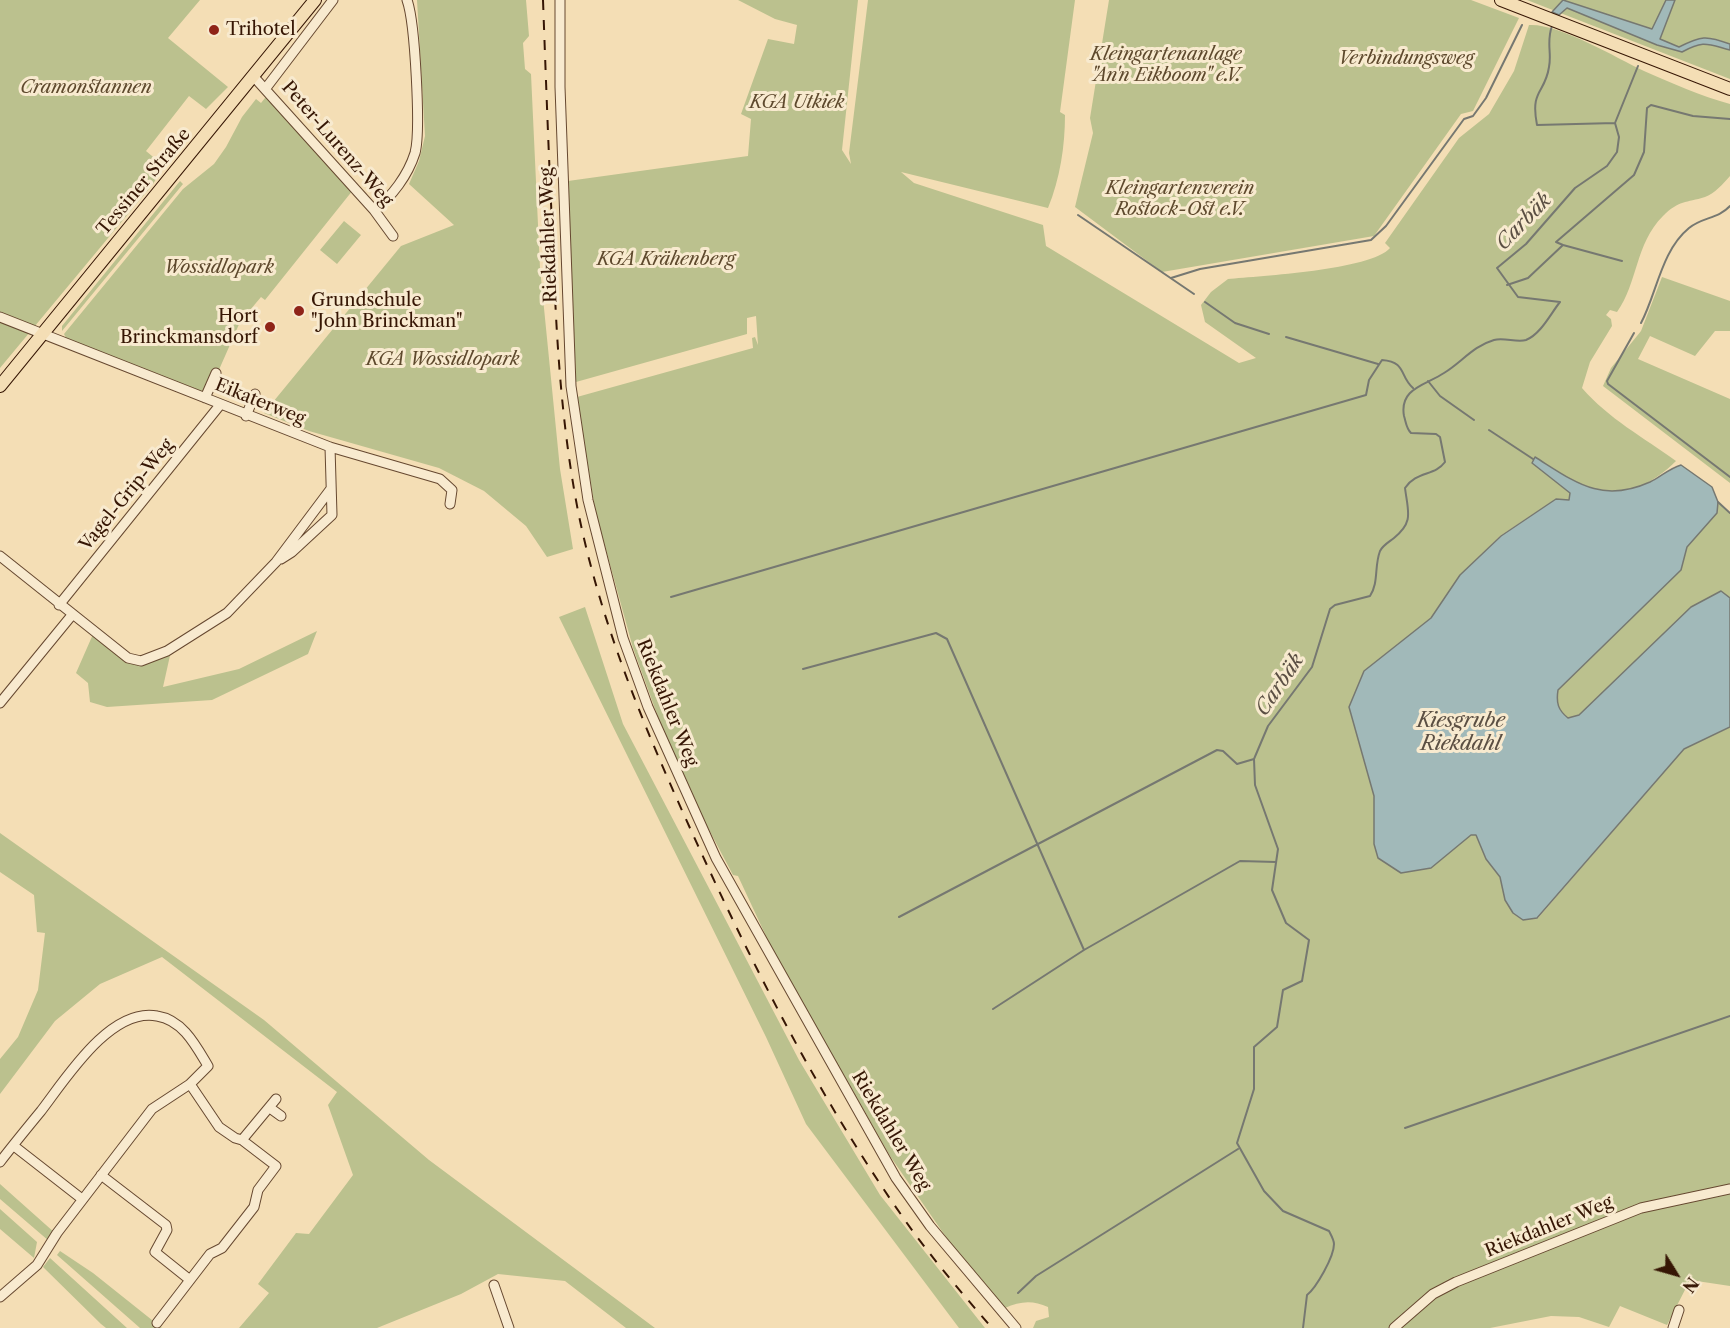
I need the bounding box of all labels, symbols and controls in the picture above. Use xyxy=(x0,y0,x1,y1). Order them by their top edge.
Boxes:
place label: Trihotel xyxy=(226,19,296,41)
marker: Trihotel xyxy=(207,23,221,37)
park label: Kleingartenanlage "An'n Eikboom" e.V. xyxy=(1090,44,1242,86)
park label: Verbindungsweg xyxy=(1338,48,1474,70)
park label: Cramonstannen xyxy=(20,77,152,99)
street label: Peter-Lurenz-Weg xyxy=(277,77,397,211)
park label: KGA Utkiek xyxy=(749,92,845,114)
street label: Tessiner Straße xyxy=(93,124,195,240)
street label: Riekdahler Weg xyxy=(536,167,562,303)
park label: Kleingartenverein Rostock-Ost e.V. xyxy=(1106,178,1254,220)
water label: Carbäk xyxy=(1491,189,1557,255)
park label: KGA Krähenberg xyxy=(597,249,735,271)
park label: Wossidlopark xyxy=(164,257,274,279)
place label: Grundschule "John Brinckman" xyxy=(311,290,463,332)
marker: Grundschule "John Brinckman" xyxy=(292,304,306,318)
place label: Hort Brinckmansdorf xyxy=(120,306,258,348)
marker: Hort Brinckmansdorf xyxy=(263,320,277,334)
park label: KGA Wossidlopark xyxy=(366,349,520,371)
street label: Eikaterweg xyxy=(212,374,308,430)
street label: Vagel-Grip-Weg xyxy=(75,435,179,555)
street label: Riekdahler Weg xyxy=(632,636,702,770)
water label: Carbäk xyxy=(1251,650,1309,720)
water label: Kiesgrube Riekdahl xyxy=(1417,709,1505,756)
street label: Riekdahler Weg xyxy=(847,1067,935,1195)
street label: Riekdahler Weg xyxy=(1482,1192,1616,1262)
north arrow xyxy=(1646,1244,1706,1304)
text: N xyxy=(1678,1273,1703,1296)

